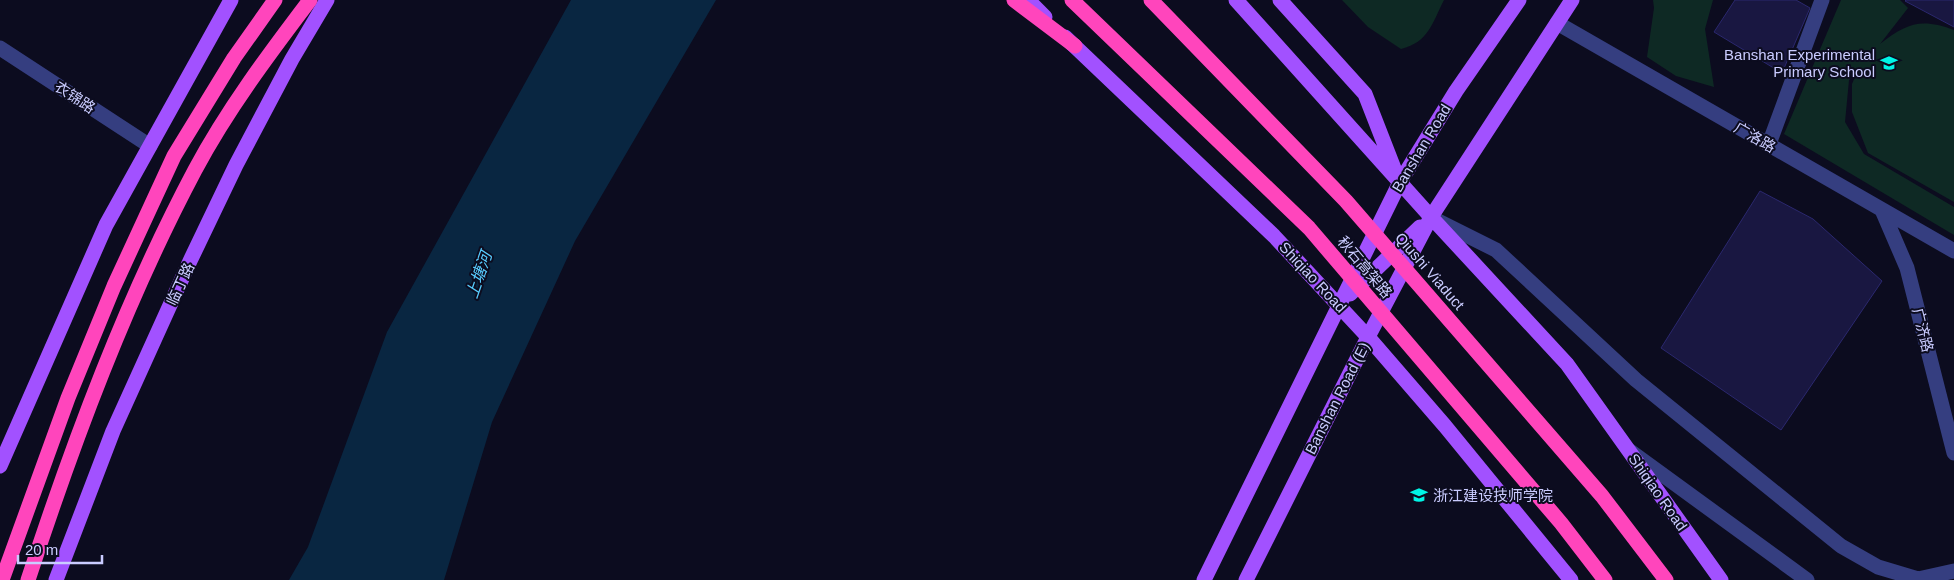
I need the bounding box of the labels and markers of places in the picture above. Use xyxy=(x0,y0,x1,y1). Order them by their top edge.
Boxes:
place label: Banshan Experimental Primary School xyxy=(1724,46,1875,80)
school or university icon: Banshan Experimental Primary School xyxy=(1879,53,1899,73)
school or university icon: 浙江建设技师学院 xyxy=(1409,485,1429,505)
place label: 浙江建设技师学院 xyxy=(1433,487,1553,504)

